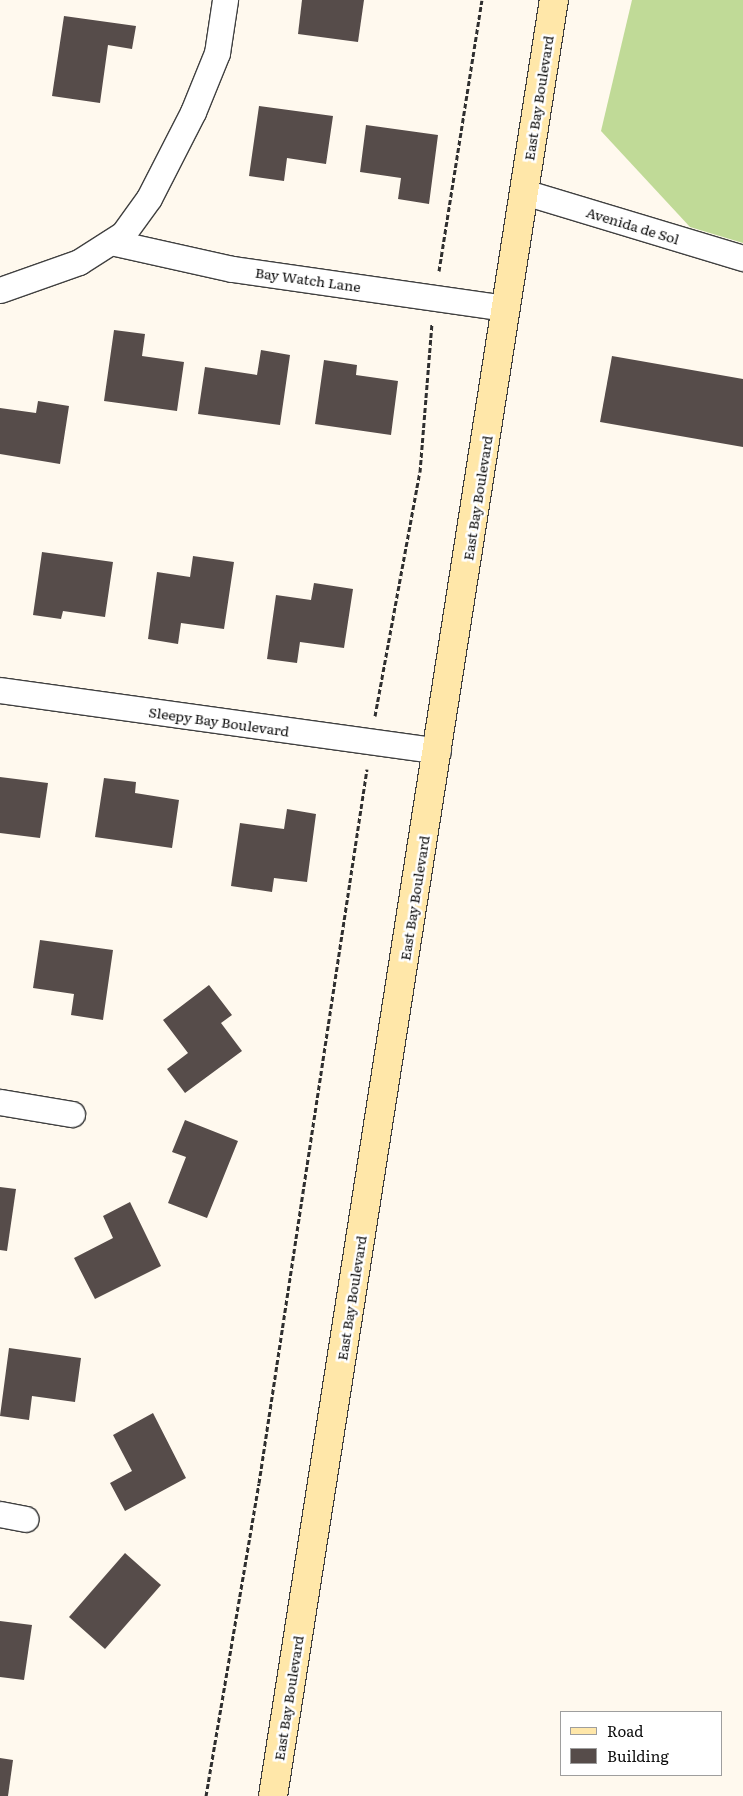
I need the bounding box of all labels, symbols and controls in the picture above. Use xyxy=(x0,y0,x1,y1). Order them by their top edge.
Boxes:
street label: East Bay Boulevard xyxy=(520,34,556,162)
street label: Avenida de Sol xyxy=(584,203,682,247)
street label: Bay Watch Lane xyxy=(254,263,362,295)
street label: East Bay Boulevard xyxy=(459,434,495,562)
street label: Sleepy Bay Boulevard xyxy=(148,703,290,739)
street label: East Bay Boulevard xyxy=(396,834,432,962)
street label: East Bay Boulevard xyxy=(333,1234,369,1362)
street label: East Bay Boulevard xyxy=(270,1634,306,1762)
legend xyxy=(560,1711,723,1776)
text: Road xyxy=(607,1719,643,1742)
text: Building xyxy=(607,1744,669,1767)

